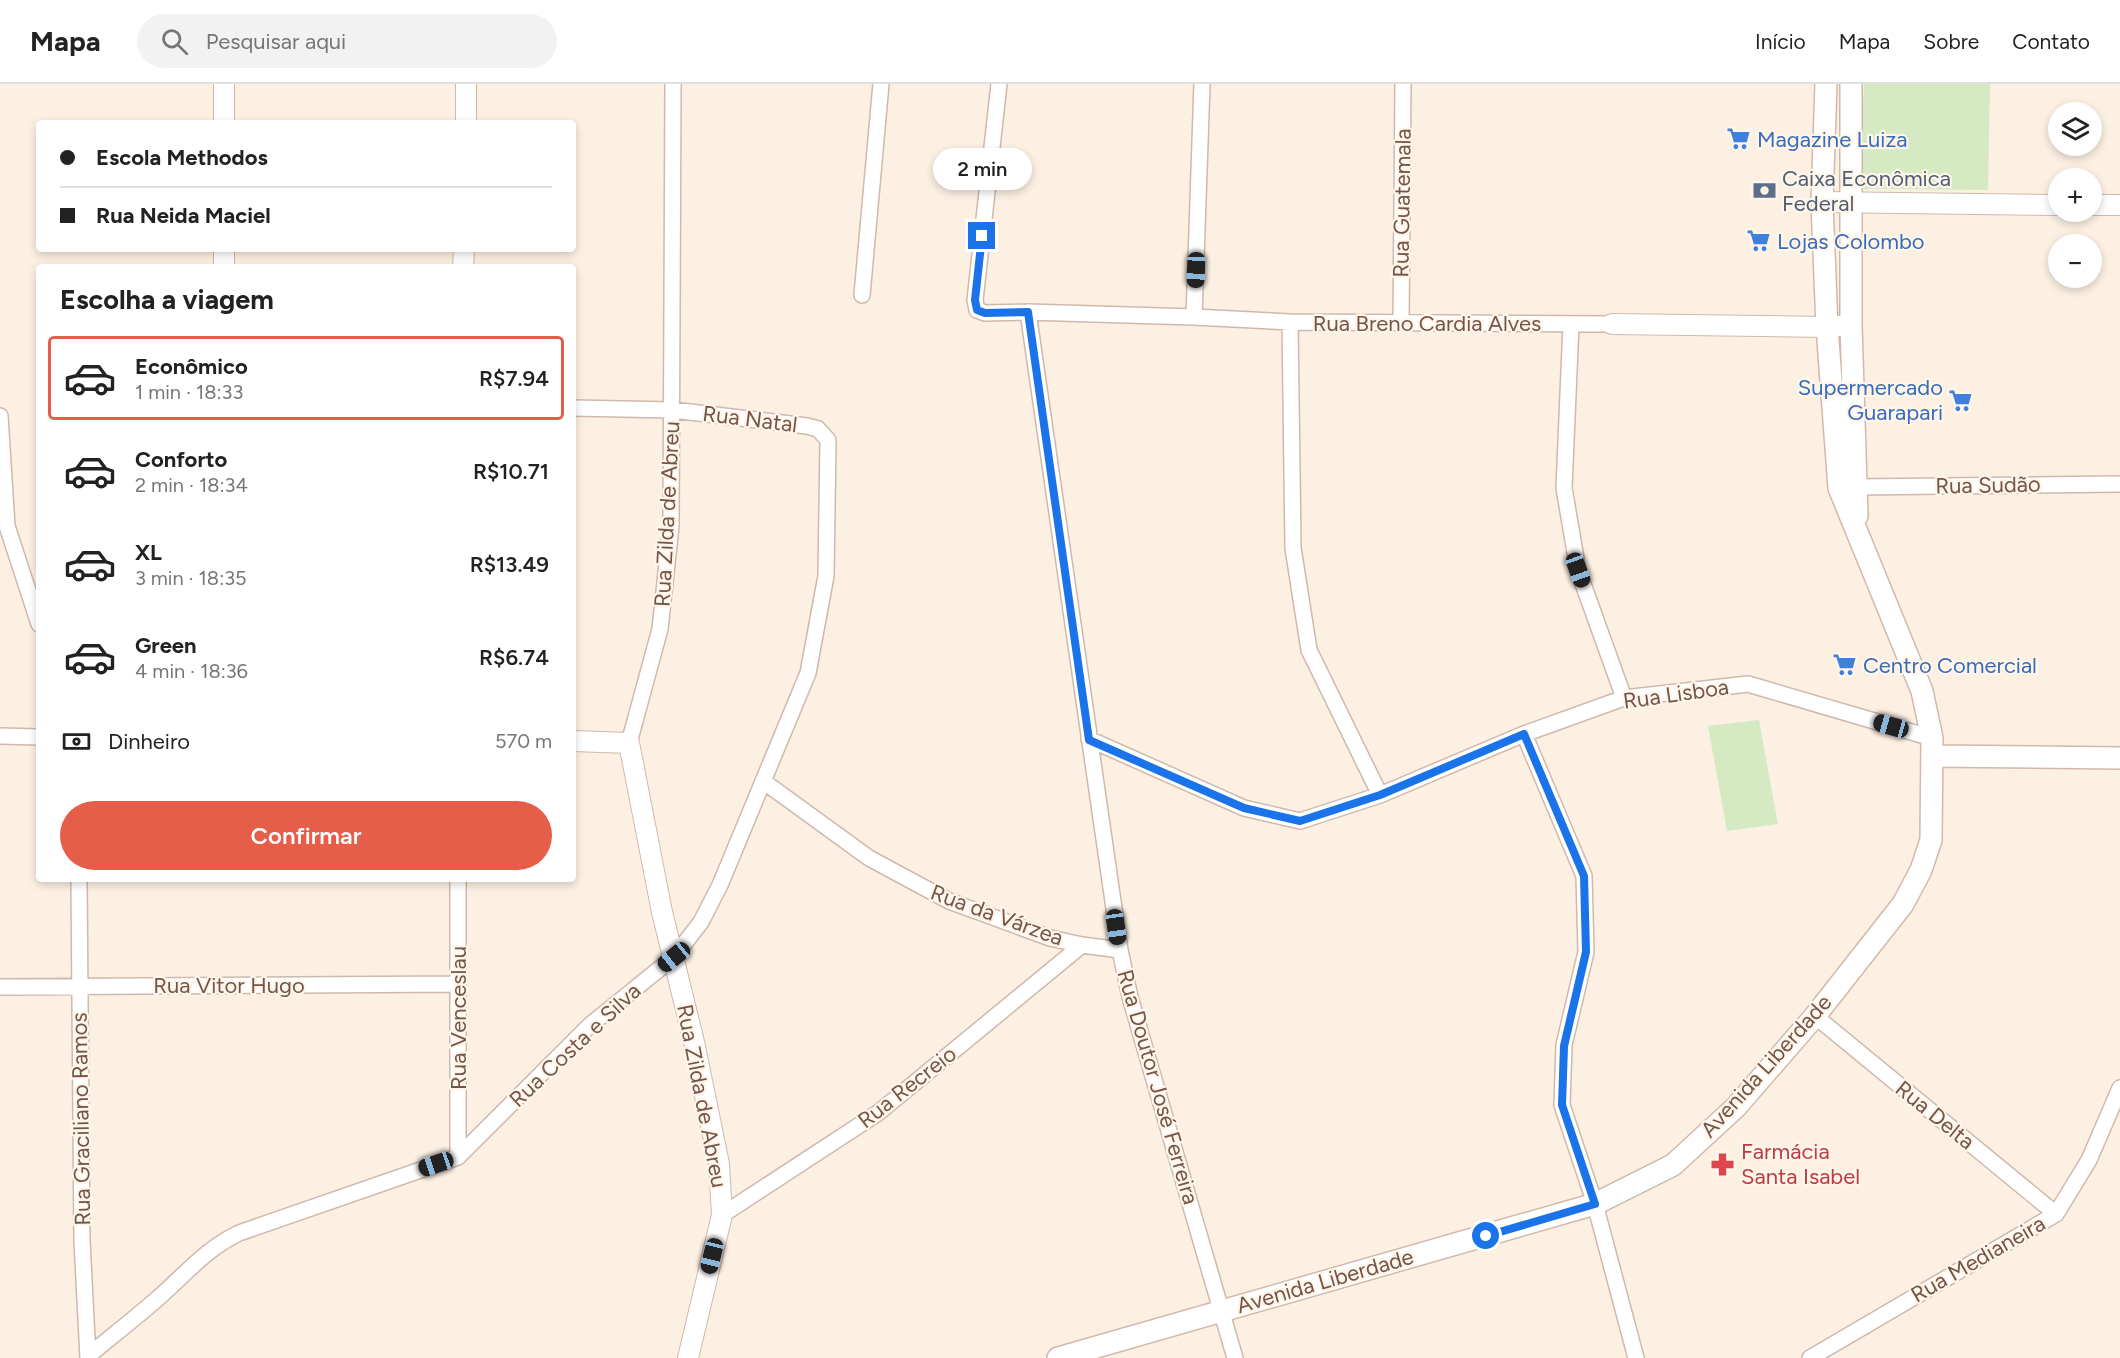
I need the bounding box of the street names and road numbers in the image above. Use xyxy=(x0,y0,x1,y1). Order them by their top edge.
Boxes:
street label: Rua Guatemala xyxy=(1387,128,1417,278)
street label: Rua Breno Cardia Alves xyxy=(1313,310,1541,337)
street label: Rua Natal xyxy=(701,400,799,438)
street label: Rua Zilda de Abreu xyxy=(649,420,685,608)
street label: Rua Sudão xyxy=(1935,471,2041,499)
street label: Rua Lisboa xyxy=(1621,673,1731,715)
street label: Rua da Várzea xyxy=(927,878,1067,952)
street label: Rua Venceslau xyxy=(445,946,472,1090)
street label: Rua Doutor José Ferreira xyxy=(1112,966,1204,1208)
street label: Rua Vitor Hugo xyxy=(153,972,305,999)
street label: Rua Costa e Silva xyxy=(504,977,646,1113)
street label: Avenida Liberdade xyxy=(1695,989,1837,1143)
street label: Rua Zilda de Abreu xyxy=(671,1002,733,1190)
street label: Rua Graciliano Ramos xyxy=(66,1012,96,1226)
street label: Rua Recreio xyxy=(852,1040,962,1134)
street label: Rua Delta xyxy=(1890,1075,1980,1155)
street label: Rua Medianeira xyxy=(1906,1210,2050,1308)
street label: Avenida Liberdade xyxy=(1233,1243,1417,1319)

